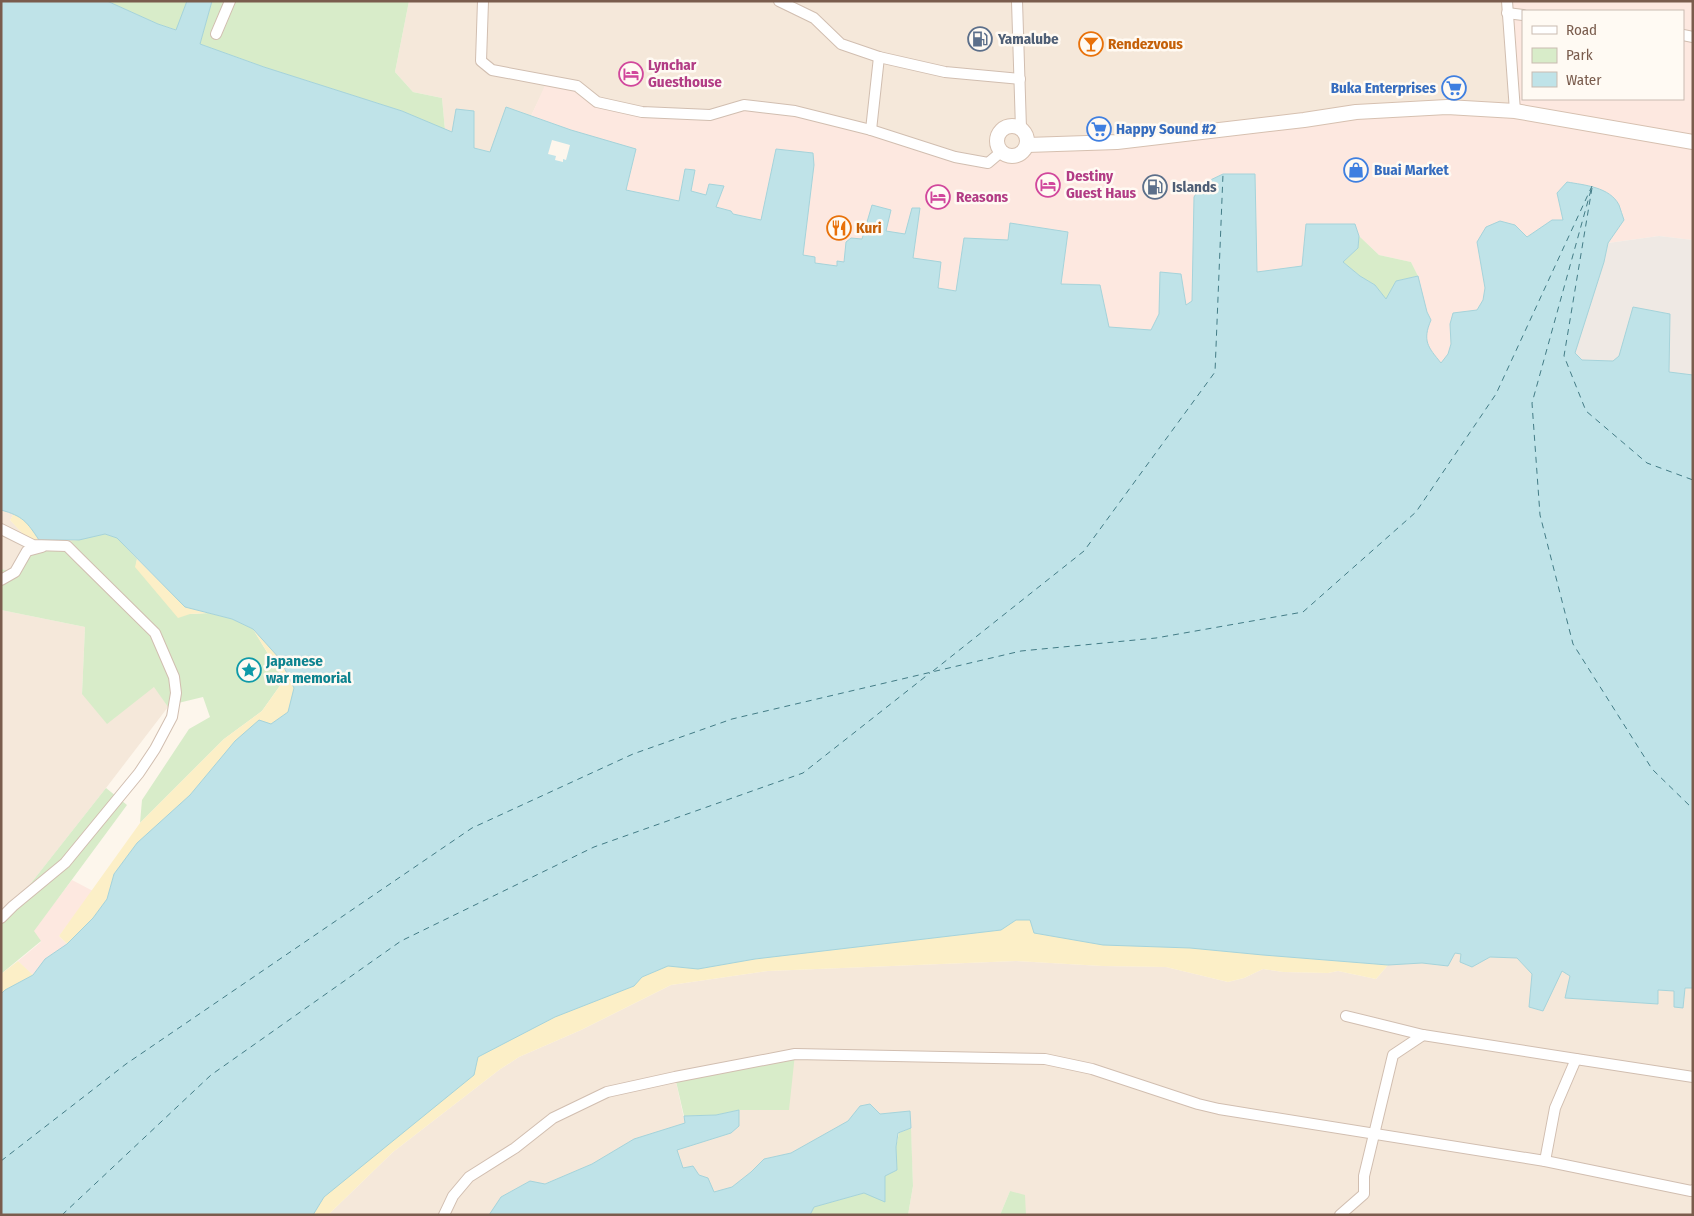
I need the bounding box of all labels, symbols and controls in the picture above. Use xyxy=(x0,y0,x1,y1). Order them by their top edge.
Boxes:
legend xyxy=(1522,10,1684,100)
text: Road xyxy=(1566,21,1597,39)
fuel station icon: Yamalube xyxy=(967,26,993,52)
place label: Yamalube xyxy=(997,30,1059,48)
bar icon: Rendezvous xyxy=(1078,31,1104,57)
place label: Rendezvous xyxy=(1108,35,1183,53)
text: Park xyxy=(1566,46,1593,64)
place label: Lynchar Guesthouse xyxy=(648,56,722,91)
hotel icon: Lynchar Guesthouse xyxy=(618,61,644,87)
text: Water xyxy=(1566,71,1602,89)
supermarket icon: Buka Enterprises xyxy=(1441,75,1467,101)
place label: Buka Enterprises xyxy=(1331,79,1436,97)
supermarket icon: Happy Sound #2 xyxy=(1086,116,1112,142)
place label: Happy Sound #2 xyxy=(1116,120,1216,138)
shop icon: Buai Market xyxy=(1343,157,1369,183)
place label: Buai Market xyxy=(1374,161,1449,179)
place label: Destiny Guest Haus xyxy=(1066,167,1136,202)
hotel icon: Destiny Guest Haus xyxy=(1035,172,1061,198)
fuel station icon: Islands xyxy=(1142,174,1168,200)
place label: Islands xyxy=(1172,178,1217,196)
hotel icon: Reasons xyxy=(925,184,951,210)
place label: Reasons xyxy=(956,188,1009,206)
restaurant icon: Kuri xyxy=(826,215,852,241)
place label: Kuri xyxy=(856,219,882,237)
place label: Japanese war memorial xyxy=(265,652,352,687)
place icon: Japanese war memorial xyxy=(236,657,262,683)

